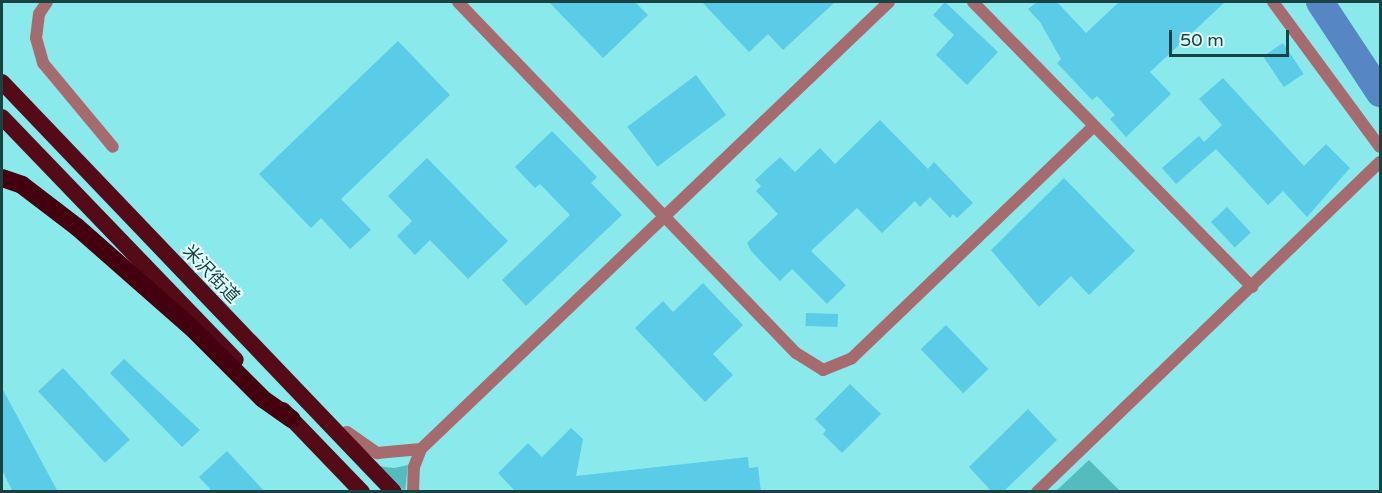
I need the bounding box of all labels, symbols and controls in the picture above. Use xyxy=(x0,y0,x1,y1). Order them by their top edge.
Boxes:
scale bar xyxy=(1172,18,1292,56)
text: 50 m xyxy=(1180,29,1224,51)
street label: 米沢街道 xyxy=(178,241,244,307)

